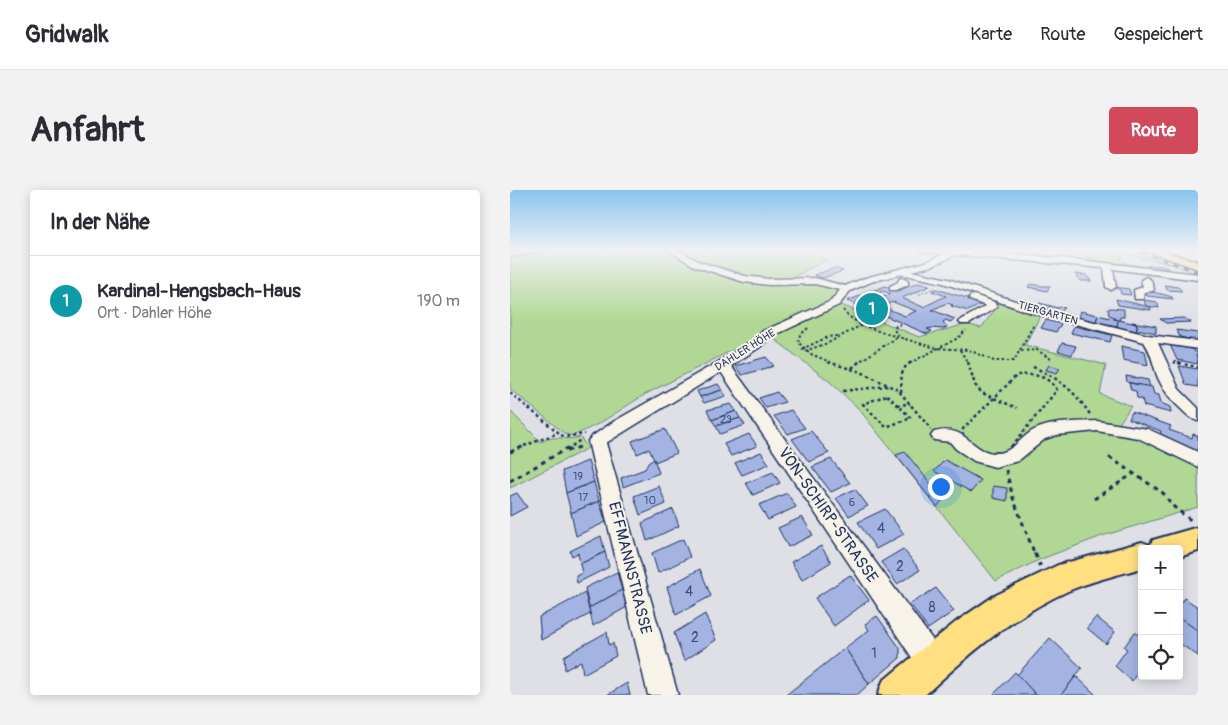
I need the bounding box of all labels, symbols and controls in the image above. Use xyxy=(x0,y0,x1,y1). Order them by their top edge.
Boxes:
text: Gridwalk xyxy=(25,20,109,49)
text: Karte xyxy=(970,23,1012,46)
text: Route xyxy=(1040,23,1085,46)
text: Gespeichert xyxy=(1113,23,1203,46)
button: Route xyxy=(1109,107,1198,154)
text: Anfahrt xyxy=(30,108,145,152)
text: In der Nähe xyxy=(50,209,150,236)
text: Kardinal-Hengsbach-Haus xyxy=(97,279,301,303)
pin: 1 xyxy=(856,290,888,328)
text: 1 xyxy=(63,291,69,311)
text: 190 m xyxy=(417,291,460,311)
street label: TIERGARTEN xyxy=(1017,298,1079,328)
text: Ort · Dahler Höhe xyxy=(97,303,212,323)
street label: DAHLER HÖHE xyxy=(712,326,778,374)
house number: 23 xyxy=(720,413,732,426)
street label: VON-SCHIRP-STRASSE xyxy=(774,443,882,587)
house number: 19 xyxy=(573,470,583,483)
your location xyxy=(928,474,954,500)
house number: 17 xyxy=(578,491,588,504)
house number: 10 xyxy=(644,494,656,507)
house number: 6 xyxy=(849,496,855,509)
street label: EFFMANNSTRASSE xyxy=(604,500,656,636)
house number: 4 xyxy=(877,520,885,537)
map controls xyxy=(1138,545,1183,680)
button: + xyxy=(1138,545,1183,590)
house number: 2 xyxy=(896,558,904,575)
house number: 4 xyxy=(685,583,693,600)
button: − xyxy=(1138,590,1183,635)
house number: 8 xyxy=(928,599,936,616)
house number: 2 xyxy=(691,629,699,646)
button: locate xyxy=(1138,635,1183,680)
house number: 1 xyxy=(871,645,877,662)

